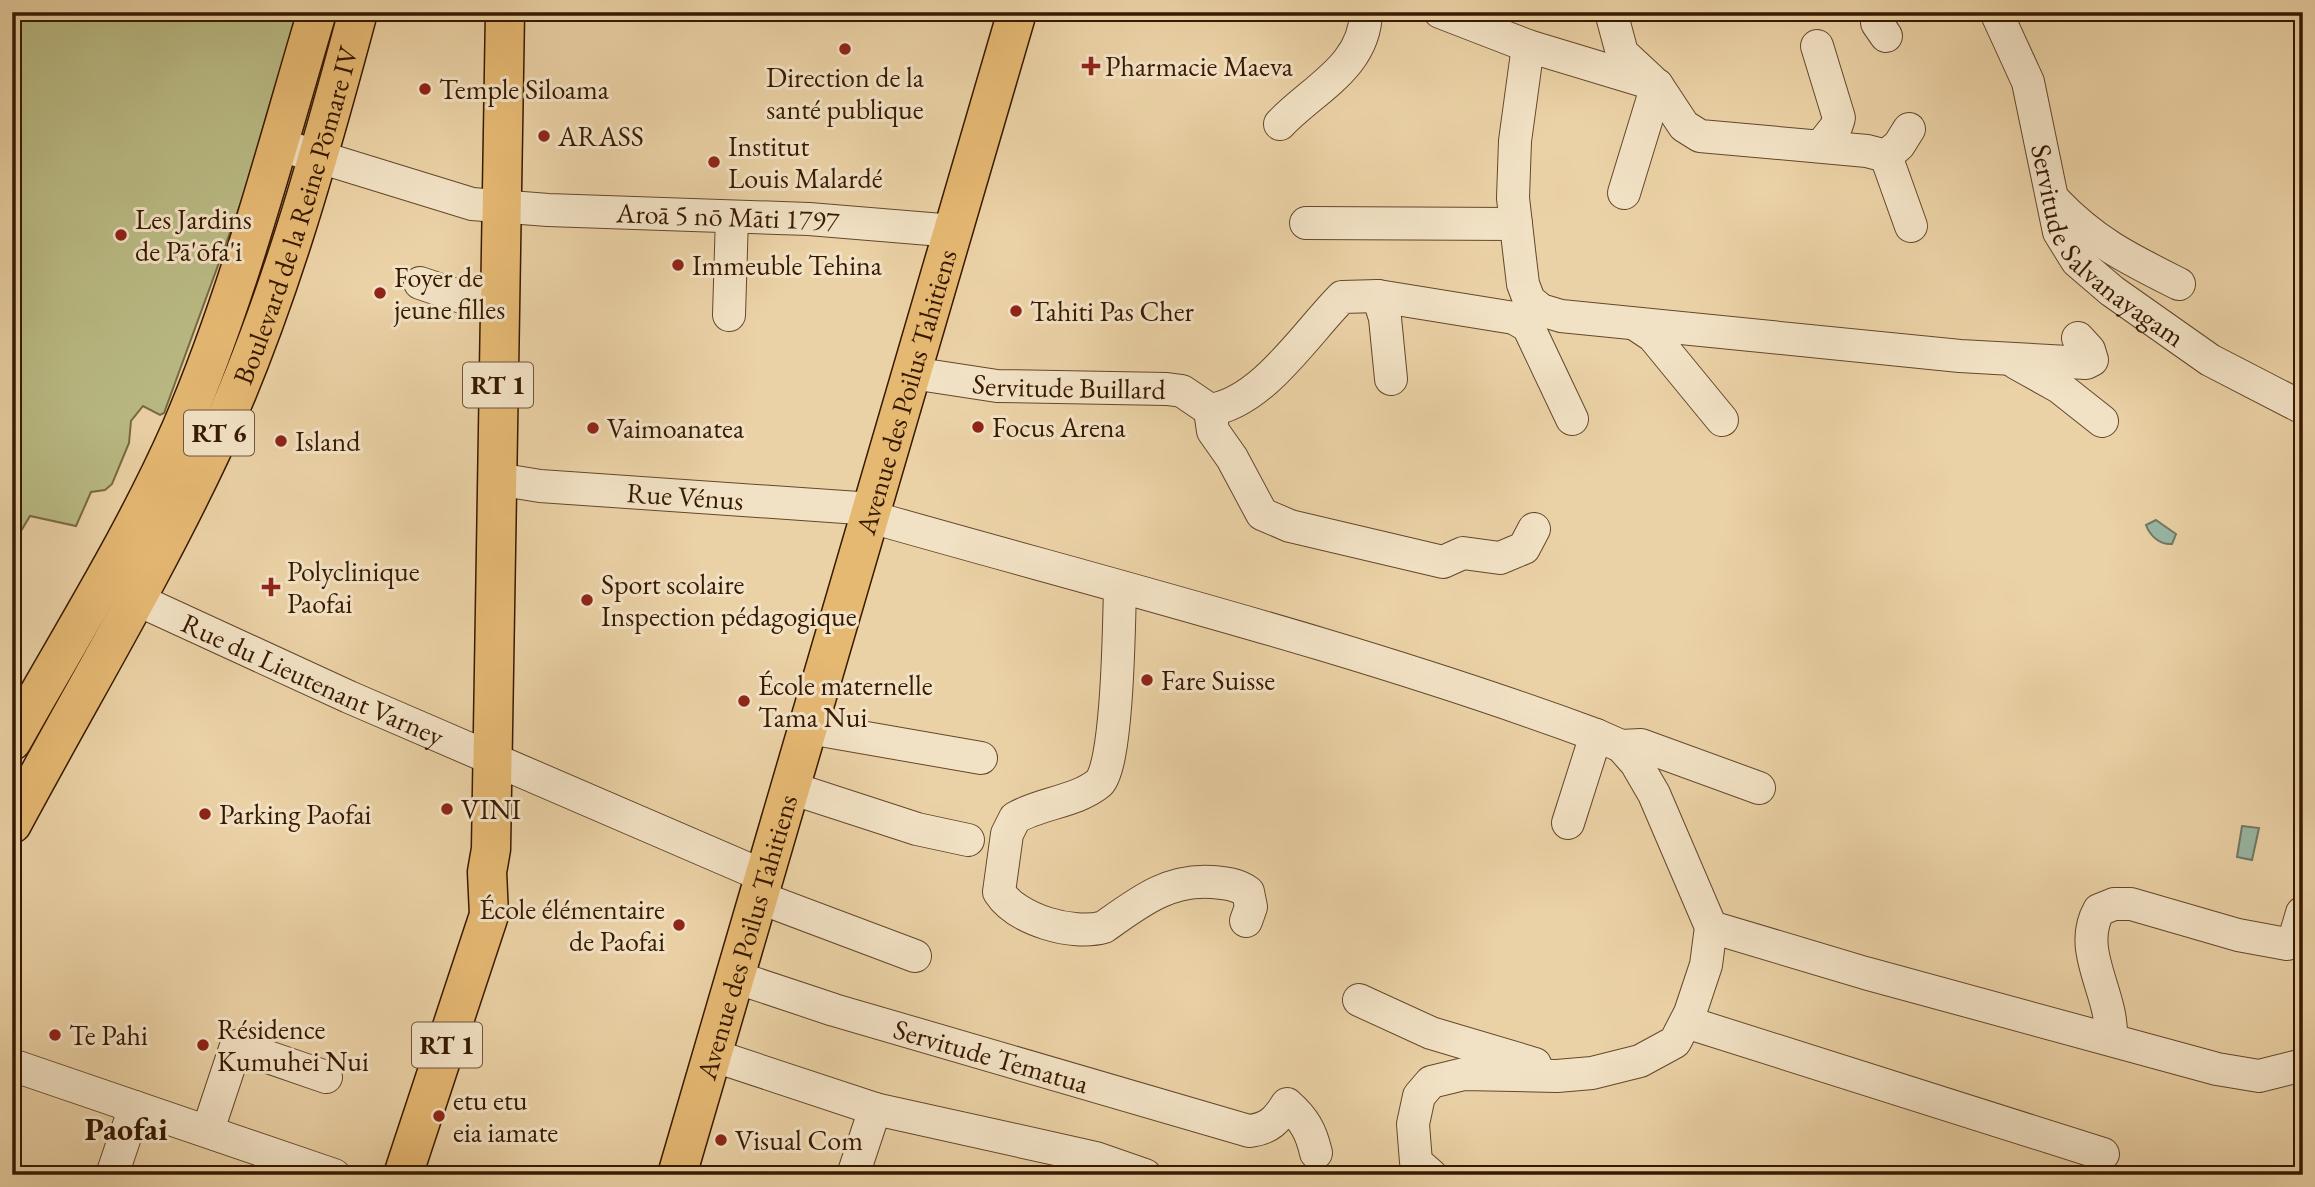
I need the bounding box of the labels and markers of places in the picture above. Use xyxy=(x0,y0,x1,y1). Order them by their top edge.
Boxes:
marker: Direction de la santé publique xyxy=(837,41,853,57)
place label: Pharmacie Maeva xyxy=(1105,48,1294,84)
marker: Pharmacie Maeva xyxy=(1083,58,1099,74)
place label: Direction de la santé publique xyxy=(766,59,925,127)
place label: Temple Siloama xyxy=(439,71,610,107)
marker: Temple Siloama xyxy=(417,81,433,97)
place label: ARASS xyxy=(557,118,644,154)
marker: ARASS xyxy=(536,128,552,144)
place label: Institut Louis Malardé xyxy=(728,128,883,196)
marker: Institut Louis Malardé xyxy=(706,154,722,170)
place label: Les Jardins de Pā'ōfa'i xyxy=(135,201,252,269)
marker: Les Jardins de Pā'ōfa'i xyxy=(113,227,129,243)
place label: Immeuble Tehina xyxy=(692,247,883,283)
marker: Immeuble Tehina xyxy=(670,257,686,273)
place label: Foyer de jeune filles xyxy=(393,259,505,327)
marker: Foyer de jeune filles xyxy=(372,285,388,301)
place label: Tahiti Pas Cher xyxy=(1030,293,1195,329)
marker: Tahiti Pas Cher xyxy=(1008,303,1024,319)
place label: Focus Arena xyxy=(992,409,1127,445)
place label: Vaimoanatea xyxy=(607,410,745,446)
marker: Focus Arena xyxy=(970,419,986,435)
marker: Vaimoanatea xyxy=(585,420,601,436)
place label: Island xyxy=(295,423,361,459)
marker: Island xyxy=(273,433,289,449)
place label: Polyclinique Paofai xyxy=(287,553,420,621)
place label: Sport scolaire Inspection pédagogique xyxy=(601,566,857,634)
marker: Polyclinique Paofai xyxy=(261,577,281,597)
marker: Sport scolaire Inspection pédagogique xyxy=(579,592,595,608)
place label: Fare Suisse xyxy=(1161,662,1275,698)
place label: École maternelle Tama Nui xyxy=(758,667,933,735)
marker: Fare Suisse xyxy=(1139,672,1155,688)
marker: École maternelle Tama Nui xyxy=(736,693,752,709)
place label: VINI xyxy=(461,791,522,827)
place label: Parking Paofai xyxy=(219,796,372,832)
marker: VINI xyxy=(439,801,455,817)
marker: Parking Paofai xyxy=(197,806,213,822)
place label: École élémentaire de Paofai xyxy=(479,891,665,959)
marker: École élémentaire de Paofai xyxy=(671,917,687,933)
place label: Résidence Kumuhei Nui xyxy=(217,1011,369,1079)
place label: Te Pahi xyxy=(69,1017,148,1053)
marker: Te Pahi xyxy=(47,1027,63,1043)
marker: Résidence Kumuhei Nui xyxy=(195,1037,211,1053)
place label: etu etu eia iamate xyxy=(453,1082,558,1150)
marker: etu etu eia iamate xyxy=(431,1108,447,1124)
place label: Visual Com xyxy=(735,1122,863,1158)
marker: Visual Com xyxy=(713,1132,729,1148)

